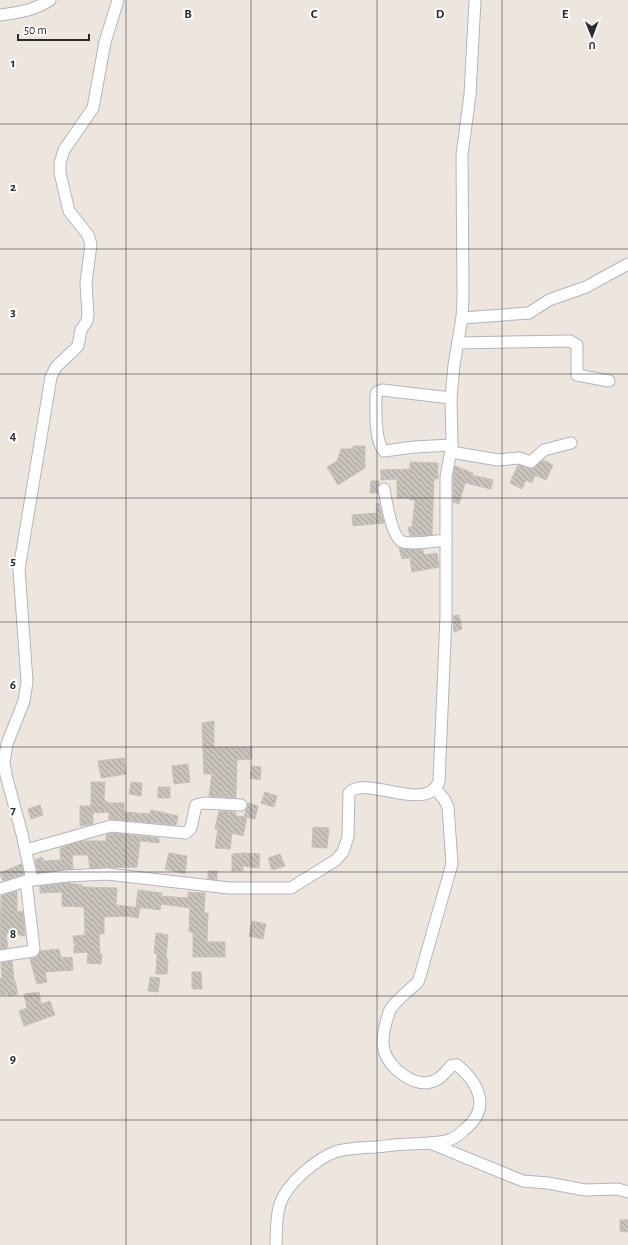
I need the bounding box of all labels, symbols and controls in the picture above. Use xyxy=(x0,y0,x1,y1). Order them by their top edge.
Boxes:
text: B xyxy=(184,8,192,21)
text: C xyxy=(311,8,318,21)
text: D xyxy=(436,8,445,21)
text: E xyxy=(562,8,569,21)
scale bar xyxy=(18,16,89,42)
north arrow xyxy=(572,16,612,56)
text: 50 m xyxy=(24,24,47,36)
text: U xyxy=(589,40,596,51)
text: 1 xyxy=(11,57,15,70)
text: 2 xyxy=(10,181,16,194)
text: 3 xyxy=(10,306,16,319)
text: 4 xyxy=(10,430,17,443)
text: 5 xyxy=(10,555,16,568)
text: 6 xyxy=(10,679,16,692)
text: 7 xyxy=(10,804,16,817)
text: 8 xyxy=(10,928,16,941)
text: 9 xyxy=(10,1053,16,1066)

